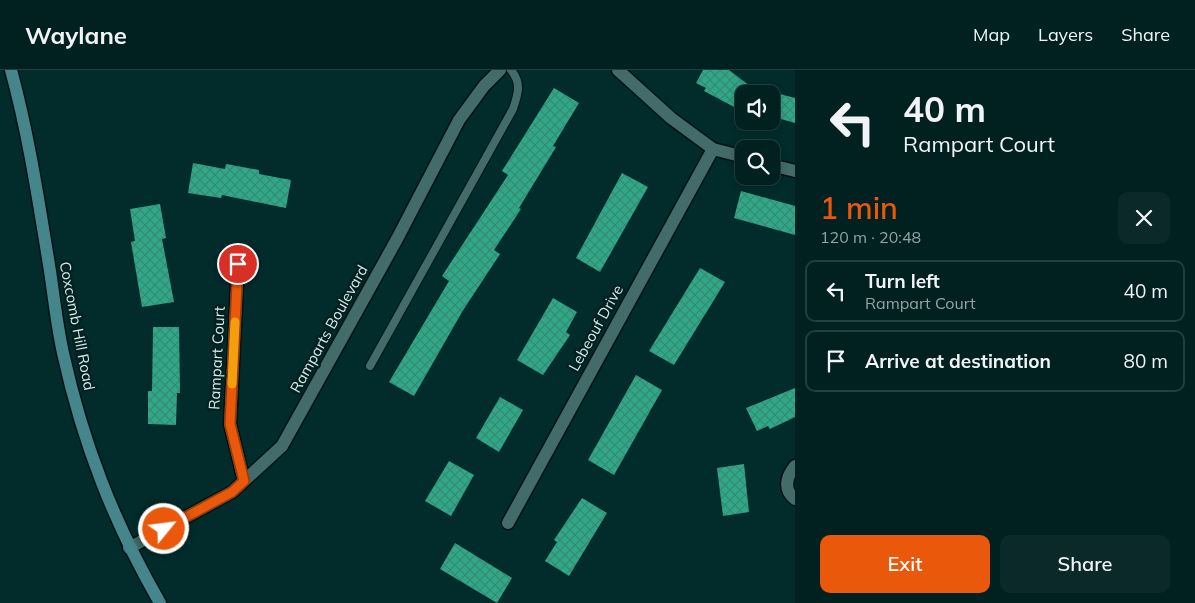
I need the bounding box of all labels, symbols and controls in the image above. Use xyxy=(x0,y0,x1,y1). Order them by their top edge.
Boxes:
text: Waylane xyxy=(25,20,127,50)
text: Map xyxy=(973,23,1010,46)
text: Layers xyxy=(1038,23,1093,46)
text: Share xyxy=(1121,23,1170,46)
map controls xyxy=(735,85,780,185)
button: sound xyxy=(735,85,780,130)
text: 40 m xyxy=(903,87,986,131)
icon: left xyxy=(820,90,885,155)
text: Rampart Court xyxy=(903,130,1055,158)
button: search xyxy=(735,140,780,185)
text: 1 min xyxy=(820,189,898,227)
button: close xyxy=(1118,192,1170,244)
text: 120 m · 20:48 xyxy=(820,227,921,247)
pin xyxy=(217,243,259,285)
icon: arrive xyxy=(224,250,252,278)
street label: Coxcomb Hill Road xyxy=(56,260,99,392)
street label: Ramparts Boulevard xyxy=(286,262,372,396)
text: Turn left xyxy=(865,269,940,293)
icon: left xyxy=(822,277,850,305)
text: 40 m xyxy=(1124,279,1168,303)
street label: Lebeouf Drive xyxy=(564,281,627,374)
text: Rampart Court xyxy=(865,293,975,313)
street label: Rampart Court xyxy=(204,306,229,410)
icon: arrive xyxy=(822,347,850,375)
text: Arrive at destination xyxy=(865,349,1051,373)
text: 80 m xyxy=(1124,349,1168,373)
position arrow xyxy=(137,502,189,554)
button: Exit xyxy=(820,535,990,593)
button: Share xyxy=(1000,535,1170,593)

